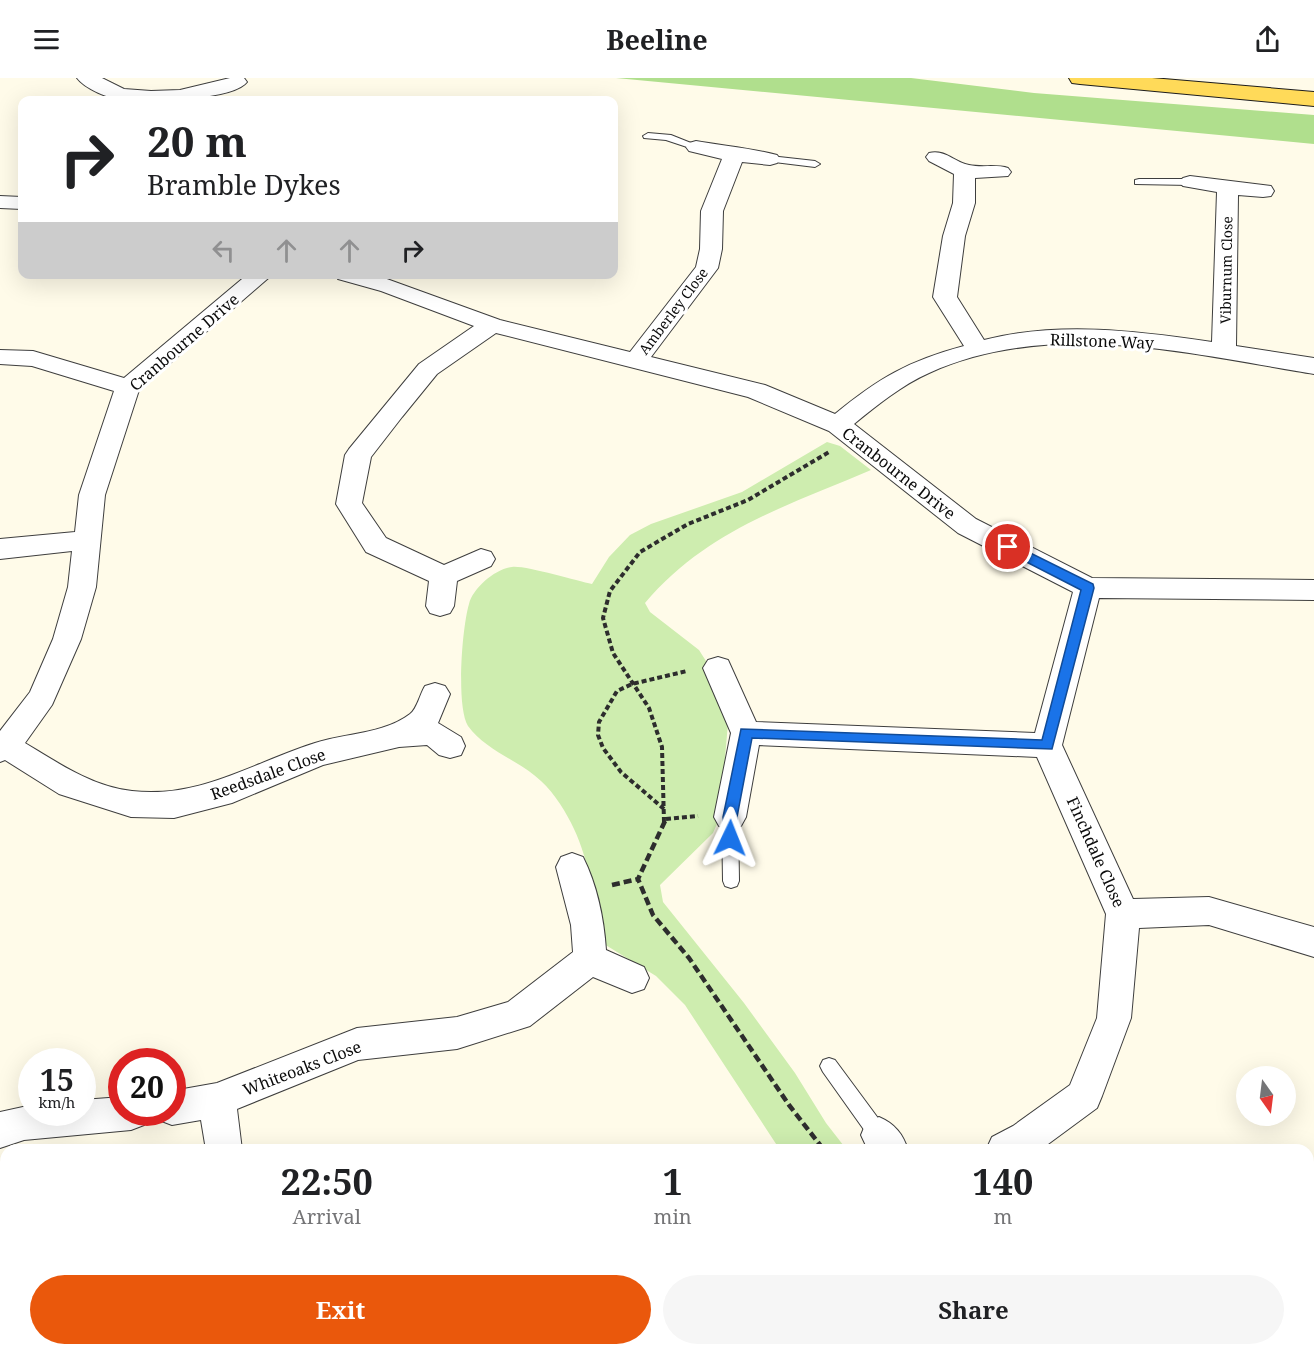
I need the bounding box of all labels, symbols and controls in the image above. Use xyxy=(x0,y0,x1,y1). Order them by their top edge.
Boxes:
text: Beeline xyxy=(606,21,708,58)
icon: menu xyxy=(30,23,63,56)
icon: share xyxy=(1251,23,1284,56)
text: 20 m xyxy=(147,112,247,169)
icon: right xyxy=(48,120,126,198)
text: Bramble Dykes xyxy=(147,166,341,203)
street label: Viburnum Close xyxy=(1216,216,1236,324)
icon: left xyxy=(207,234,240,267)
icon: ahead xyxy=(270,234,303,267)
icon: ahead xyxy=(333,234,366,267)
icon: right xyxy=(396,234,429,267)
street label: Amberley Close xyxy=(634,264,712,358)
street label: Cranbourne Drive xyxy=(125,288,243,396)
street label: Rillstone Way xyxy=(1050,328,1155,354)
street label: Cranbourne Drive xyxy=(838,422,960,524)
pin xyxy=(982,521,1033,572)
icon: arrive xyxy=(991,530,1024,563)
street label: Reedsdale Close xyxy=(207,743,329,805)
street label: Finchdale Close xyxy=(1062,793,1130,911)
position arrow xyxy=(698,806,762,870)
street label: Whiteoaks Close xyxy=(240,1035,364,1101)
speed limit sign: 20 xyxy=(108,1048,186,1126)
text: 15 xyxy=(40,1059,74,1100)
north arrow xyxy=(1236,1066,1296,1126)
map controls xyxy=(1236,1066,1296,1126)
text: km/h xyxy=(39,1092,75,1112)
text: 22:50 xyxy=(281,1157,373,1206)
text: 1 xyxy=(662,1157,683,1206)
text: 140 xyxy=(972,1157,1033,1206)
text: Arrival xyxy=(293,1203,361,1230)
text: min xyxy=(654,1203,692,1230)
text: m xyxy=(993,1203,1012,1230)
button: Exit xyxy=(30,1275,651,1344)
button: Share xyxy=(663,1275,1284,1344)

